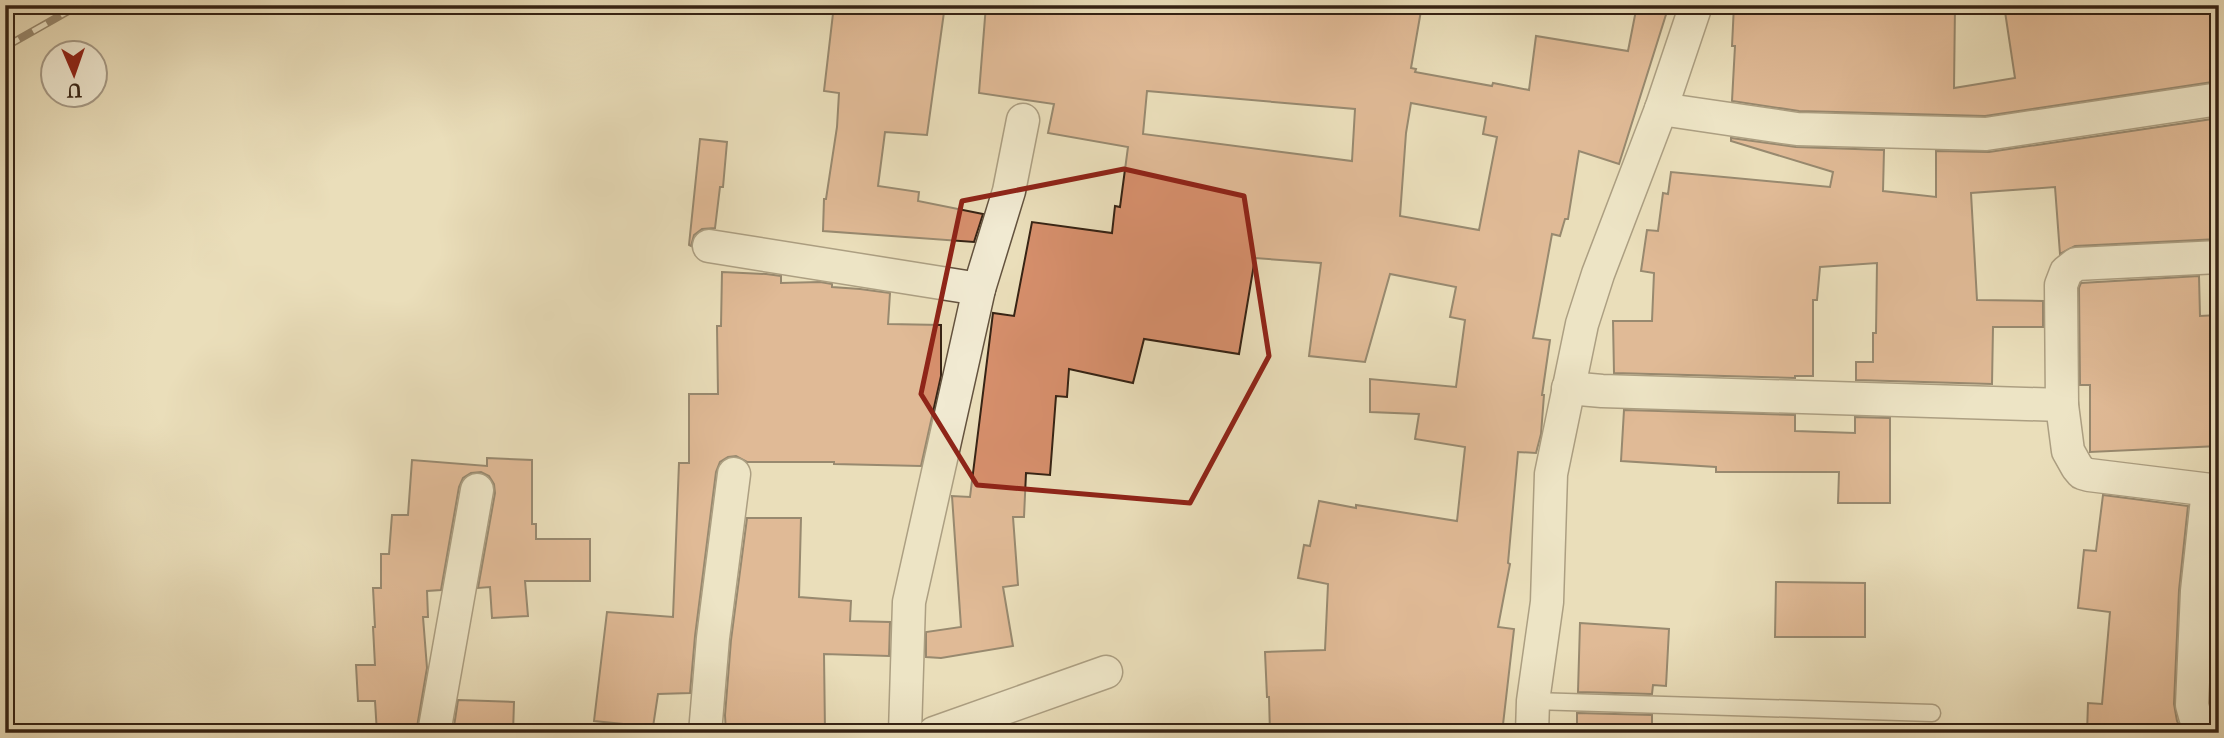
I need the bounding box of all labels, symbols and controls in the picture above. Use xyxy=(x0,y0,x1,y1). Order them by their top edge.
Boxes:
north arrow xyxy=(38,38,108,108)
text: U xyxy=(66,79,82,102)

